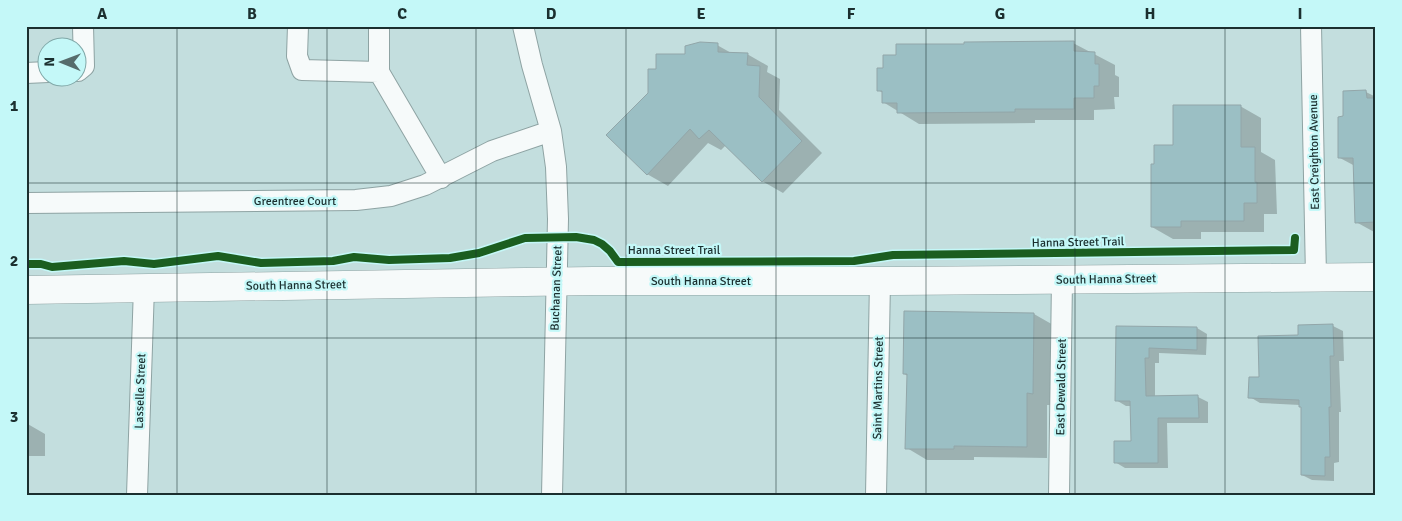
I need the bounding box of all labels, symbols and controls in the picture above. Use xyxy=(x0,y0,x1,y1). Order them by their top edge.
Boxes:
text: A xyxy=(97,4,108,24)
text: B xyxy=(247,4,257,24)
text: C xyxy=(397,4,407,24)
text: D xyxy=(546,4,557,24)
text: E xyxy=(696,4,706,24)
text: F xyxy=(847,4,856,24)
text: G xyxy=(995,4,1005,24)
text: H xyxy=(1145,4,1155,24)
text: I xyxy=(1297,4,1303,24)
north arrow xyxy=(38,38,88,88)
text: N xyxy=(41,57,58,67)
street label: East Creighton Avenue xyxy=(1306,94,1323,210)
text: 1 xyxy=(10,96,19,116)
street label: Greentree Court xyxy=(254,194,336,209)
street label: Hanna Street Trail xyxy=(1032,234,1125,251)
street label: Hanna Street Trail xyxy=(628,243,721,258)
street label: Buchanan Street xyxy=(548,245,565,331)
text: 2 xyxy=(10,251,18,271)
street label: South Hanna Street xyxy=(1056,271,1156,288)
street label: South Hanna Street xyxy=(651,274,751,289)
street label: South Hanna Street xyxy=(246,277,346,294)
street label: Saint Martins Street xyxy=(870,336,887,440)
street label: East Dewald Street xyxy=(1053,338,1070,436)
street label: Lasselle Street xyxy=(132,353,149,429)
text: 3 xyxy=(10,407,18,427)

